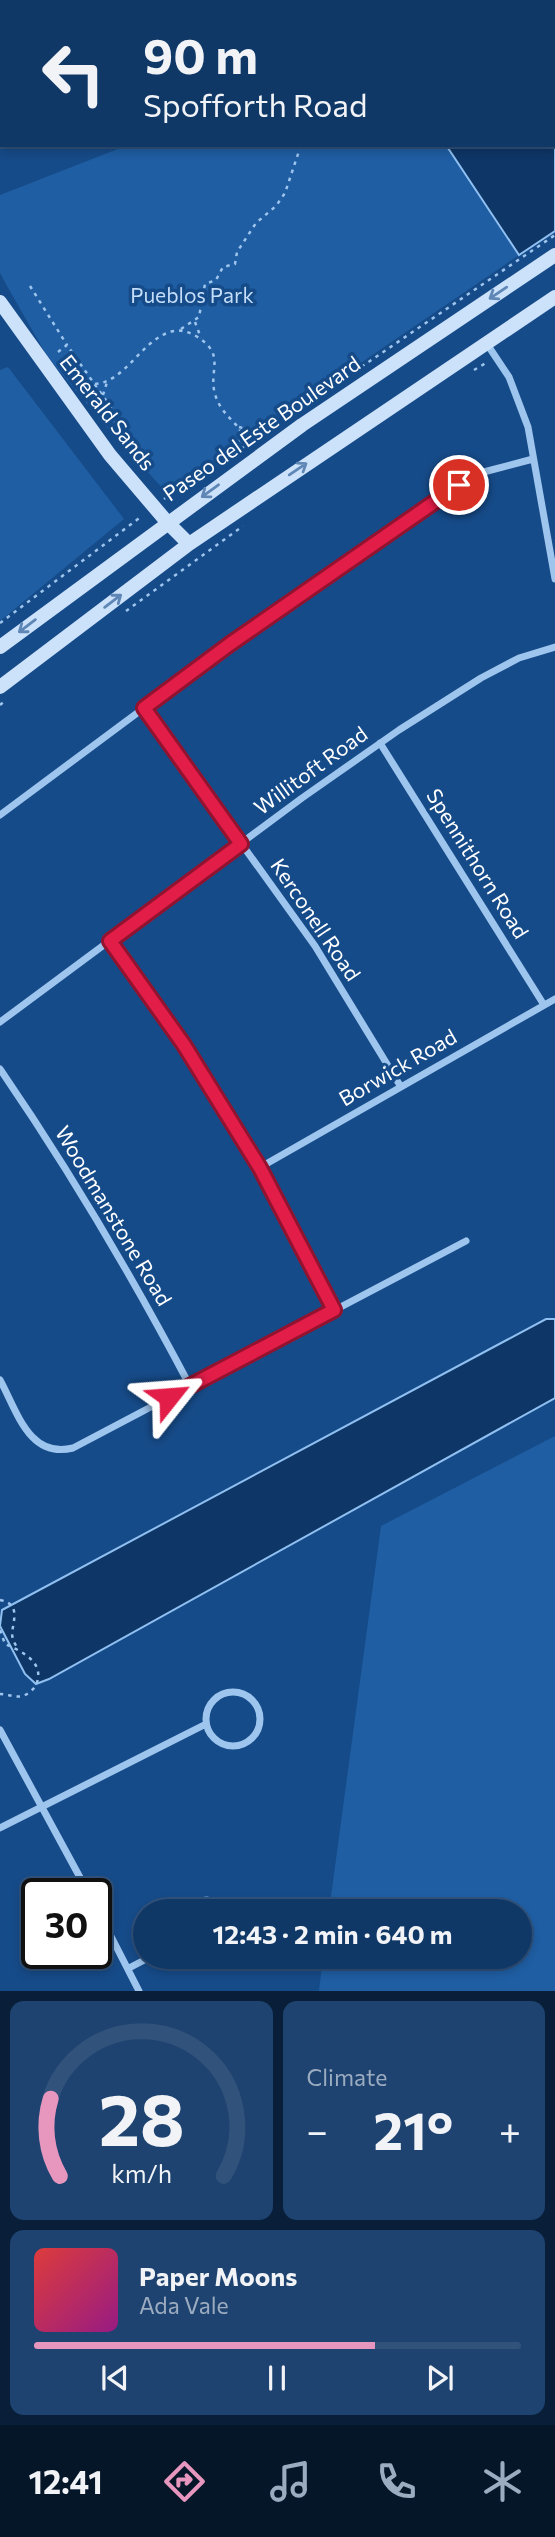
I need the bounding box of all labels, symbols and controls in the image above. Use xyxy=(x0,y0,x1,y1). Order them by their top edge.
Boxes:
text: 90 m xyxy=(143,24,258,84)
icon: left xyxy=(28,28,119,119)
text: Spofforth Road xyxy=(143,84,368,124)
park label: Pueblos Park xyxy=(130,282,254,307)
one-way arrow xyxy=(489,286,509,300)
street label: Emerald Sands xyxy=(55,349,161,475)
street label: Paseo del Este Boulevard xyxy=(158,350,365,505)
pin xyxy=(429,455,489,515)
one-way arrow xyxy=(288,462,307,476)
icon: arrive xyxy=(440,466,478,504)
one-way arrow xyxy=(201,484,220,498)
one-way arrow xyxy=(103,594,122,609)
one-way arrow xyxy=(18,619,37,634)
street label: Willitoft Road xyxy=(249,720,372,819)
street label: Spennithorn Road xyxy=(422,784,534,943)
street label: Kerconell Road xyxy=(266,853,366,985)
street label: Borwick Road xyxy=(334,1023,460,1110)
street label: Woodmanstone Road xyxy=(51,1121,178,1310)
position arrow xyxy=(132,1360,206,1434)
speed limit sign: 30 xyxy=(21,1878,112,1969)
text: 12:43 · 2 min · 640 m xyxy=(213,1918,452,1949)
text: Climate xyxy=(307,2063,388,2091)
text: 28 xyxy=(98,2073,184,2162)
text: 21° xyxy=(374,2097,453,2161)
text: − xyxy=(307,2106,328,2153)
text: + xyxy=(499,2106,521,2153)
text: km/h xyxy=(111,2158,172,2188)
text: Paper Moons xyxy=(139,2260,297,2291)
text: Ada Vale xyxy=(139,2291,229,2319)
icon: previous xyxy=(96,2359,134,2397)
icon: pause xyxy=(258,2359,296,2397)
icon: next xyxy=(421,2359,459,2397)
icon: directions xyxy=(160,2457,209,2506)
icon: music xyxy=(266,2457,315,2506)
icon: phone xyxy=(372,2457,421,2506)
icon: climate xyxy=(478,2457,527,2506)
text: 12:41 xyxy=(28,2461,103,2501)

